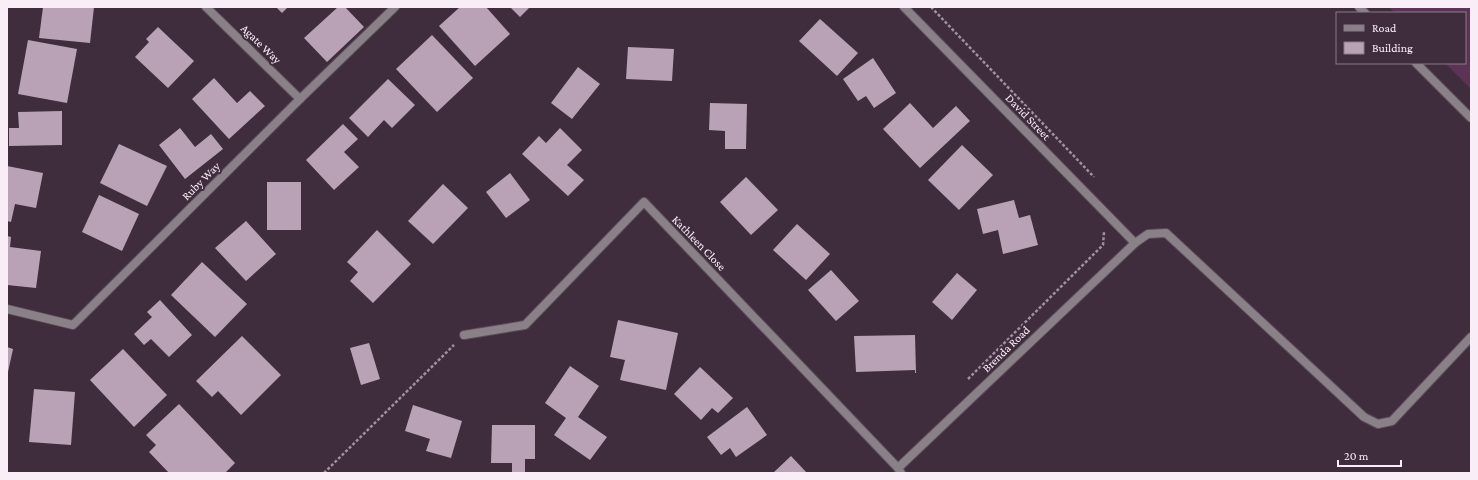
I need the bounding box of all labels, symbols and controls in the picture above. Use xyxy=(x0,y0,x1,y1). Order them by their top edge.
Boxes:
legend xyxy=(1336,12,1466,64)
street label: Agate Way xyxy=(238,21,285,67)
text: Road xyxy=(1372,21,1397,35)
text: Building xyxy=(1372,41,1413,55)
street label: David Street xyxy=(1003,91,1054,144)
street label: Ruby Way xyxy=(179,159,223,203)
street label: Kathleen Close xyxy=(669,212,729,274)
street label: Brenda Road xyxy=(979,322,1033,375)
scale bar xyxy=(1338,442,1401,468)
text: 20 m xyxy=(1344,449,1369,463)

